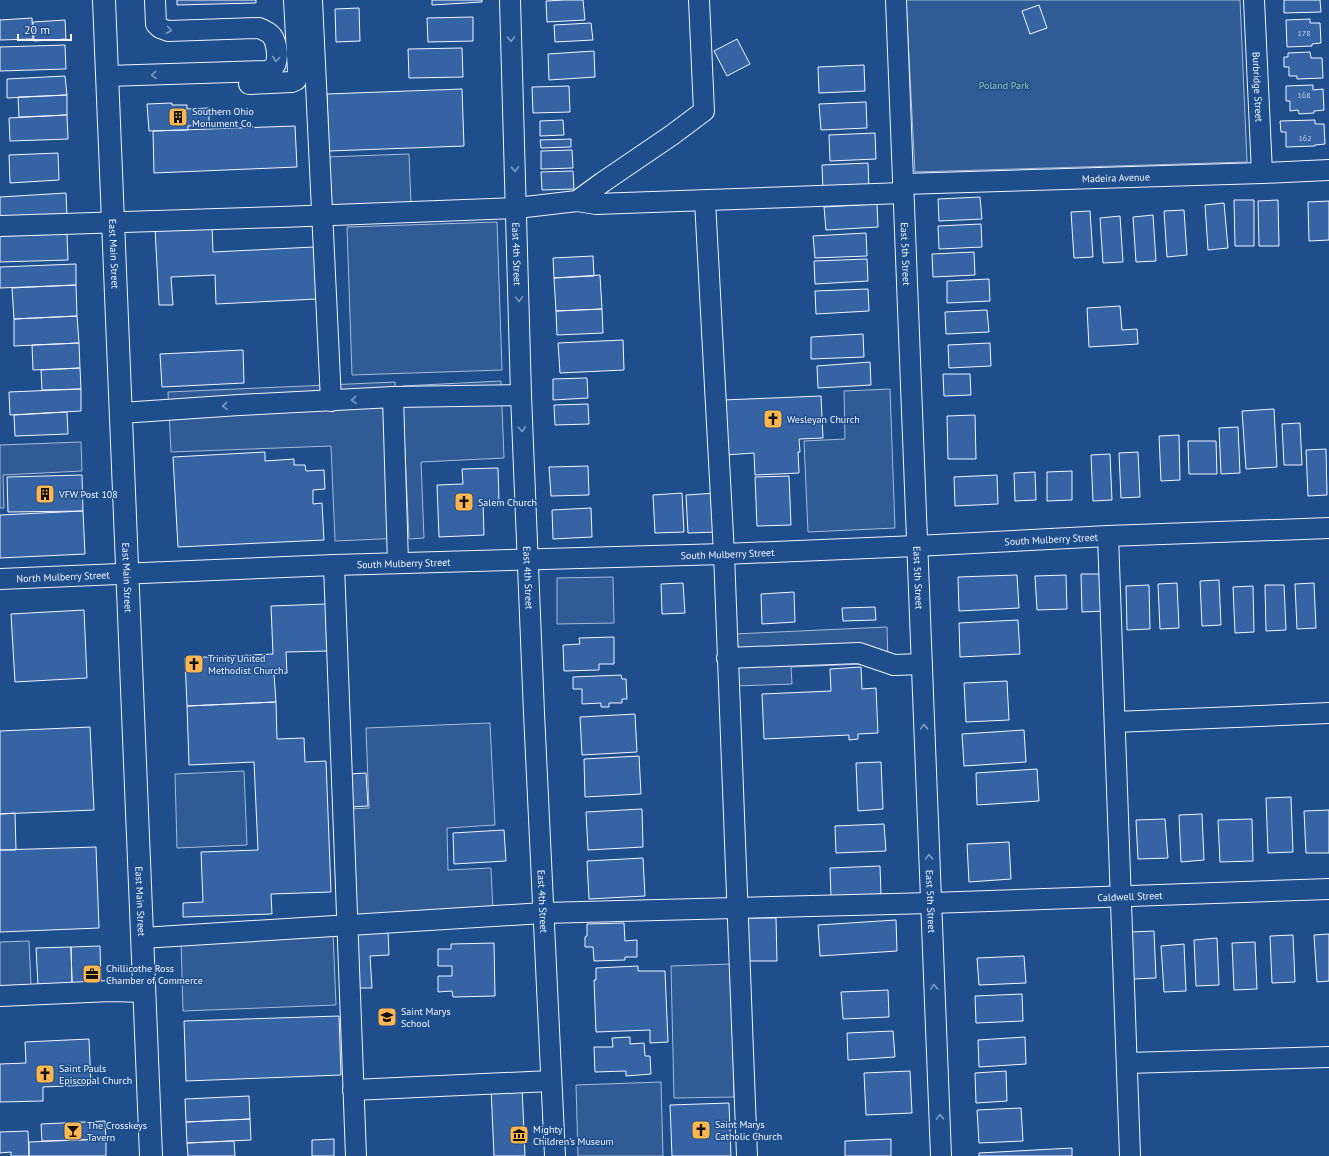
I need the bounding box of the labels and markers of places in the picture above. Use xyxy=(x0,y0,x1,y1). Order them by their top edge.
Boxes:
place label: Southern Ohio Monument Co. xyxy=(192,105,254,130)
building icon: Southern Ohio Monument Co. xyxy=(167,106,189,128)
church icon: Wesleyan Church xyxy=(762,408,784,430)
place label: Wesleyan Church xyxy=(787,413,860,426)
building icon: VFW Post 108 xyxy=(34,483,56,505)
place label: VFW Post 108 xyxy=(58,488,118,501)
church icon: Salem Church xyxy=(453,491,475,513)
place label: Salem Church xyxy=(478,496,537,509)
place label: Trinity United Methodist Church xyxy=(208,652,284,677)
church icon: Trinity United Methodist Church xyxy=(183,653,205,675)
place label: Chillicothe Ross Chamber of Commerce xyxy=(106,962,203,987)
office icon: Chillicothe Ross Chamber of Commerce xyxy=(81,963,103,985)
place label: Saint Marys School xyxy=(401,1005,451,1030)
school or university icon: Saint Marys School xyxy=(376,1006,398,1028)
place label: Saint Pauls Episcopal Church xyxy=(59,1062,132,1087)
church icon: Saint Pauls Episcopal Church xyxy=(34,1063,56,1085)
place label: Saint Marys Catholic Church xyxy=(715,1118,782,1143)
place label: The Crosskeys Tavern xyxy=(87,1119,147,1144)
church icon: Saint Marys Catholic Church xyxy=(690,1119,712,1141)
bar icon: The Crosskeys Tavern xyxy=(62,1120,84,1142)
place label: Mighty Children's Museum xyxy=(533,1123,614,1148)
museum icon: Mighty Children's Museum xyxy=(508,1124,530,1146)

